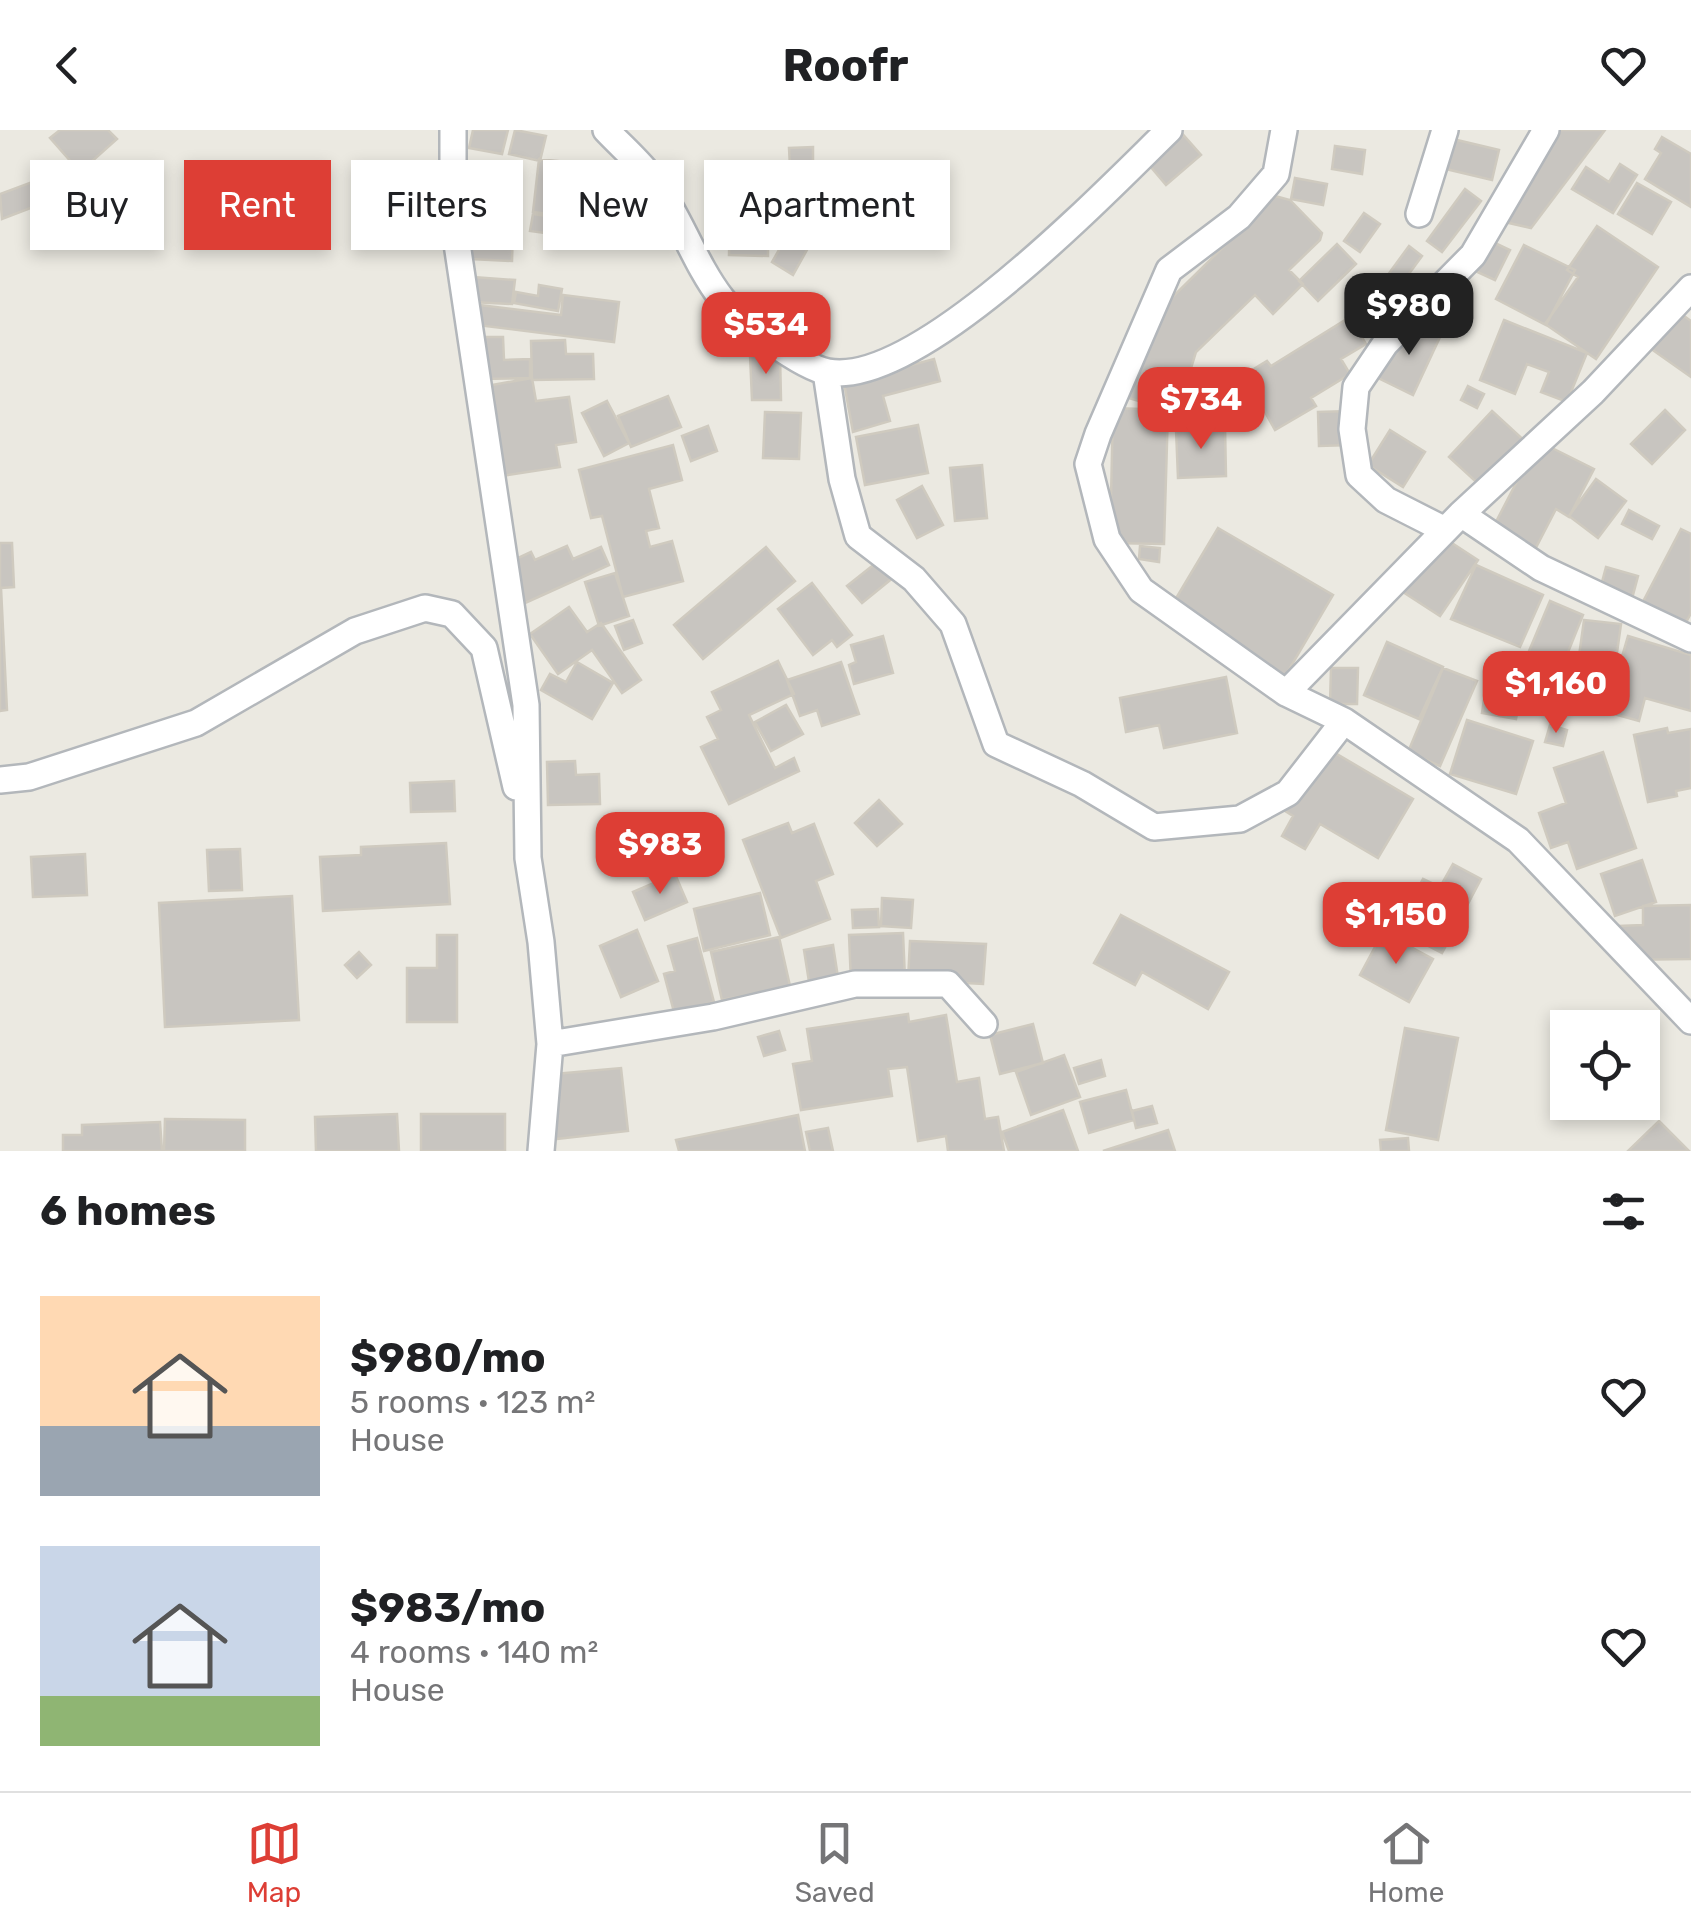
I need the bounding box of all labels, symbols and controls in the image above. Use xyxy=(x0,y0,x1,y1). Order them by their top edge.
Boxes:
icon: back xyxy=(40,38,95,93)
icon: heart xyxy=(1596,38,1651,93)
text: Roofr xyxy=(783,39,908,92)
chip: Buy xyxy=(30,160,164,250)
chip: Rent xyxy=(184,160,331,250)
chip: Filters xyxy=(351,160,523,250)
chip: New xyxy=(543,160,684,250)
chip: Apartment xyxy=(704,160,950,250)
pin: $980 xyxy=(1350,273,1468,358)
text: $980 xyxy=(1366,286,1452,324)
pin: $534 xyxy=(707,292,825,377)
text: $534 xyxy=(724,305,809,343)
pin: $734 xyxy=(1142,367,1260,452)
text: $734 xyxy=(1160,380,1242,418)
pin: $1,160 xyxy=(1475,651,1637,736)
text: $1,160 xyxy=(1505,664,1607,702)
pin: $983 xyxy=(601,812,719,897)
text: $983 xyxy=(618,825,702,863)
pin: $1,150 xyxy=(1315,882,1477,967)
text: $1,150 xyxy=(1345,895,1447,933)
map controls xyxy=(1550,1010,1660,1120)
button: locate xyxy=(1550,1010,1660,1120)
icon: filters xyxy=(1596,1184,1651,1239)
text: 6 homes xyxy=(40,1186,216,1236)
text: $980/mo xyxy=(350,1333,546,1383)
icon: home xyxy=(120,1336,240,1456)
icon: heart xyxy=(1596,1369,1651,1424)
text: 5 rooms · 123 m² xyxy=(350,1383,595,1421)
text: House xyxy=(350,1421,445,1459)
text: $983/mo xyxy=(350,1583,545,1633)
icon: home xyxy=(120,1586,240,1706)
icon: heart xyxy=(1596,1619,1651,1674)
text: 4 rooms · 140 m² xyxy=(350,1633,598,1671)
text: House xyxy=(350,1671,445,1709)
tab: Map xyxy=(247,1816,302,1909)
tab: Saved xyxy=(795,1816,875,1909)
tab: Home xyxy=(1368,1816,1444,1909)

